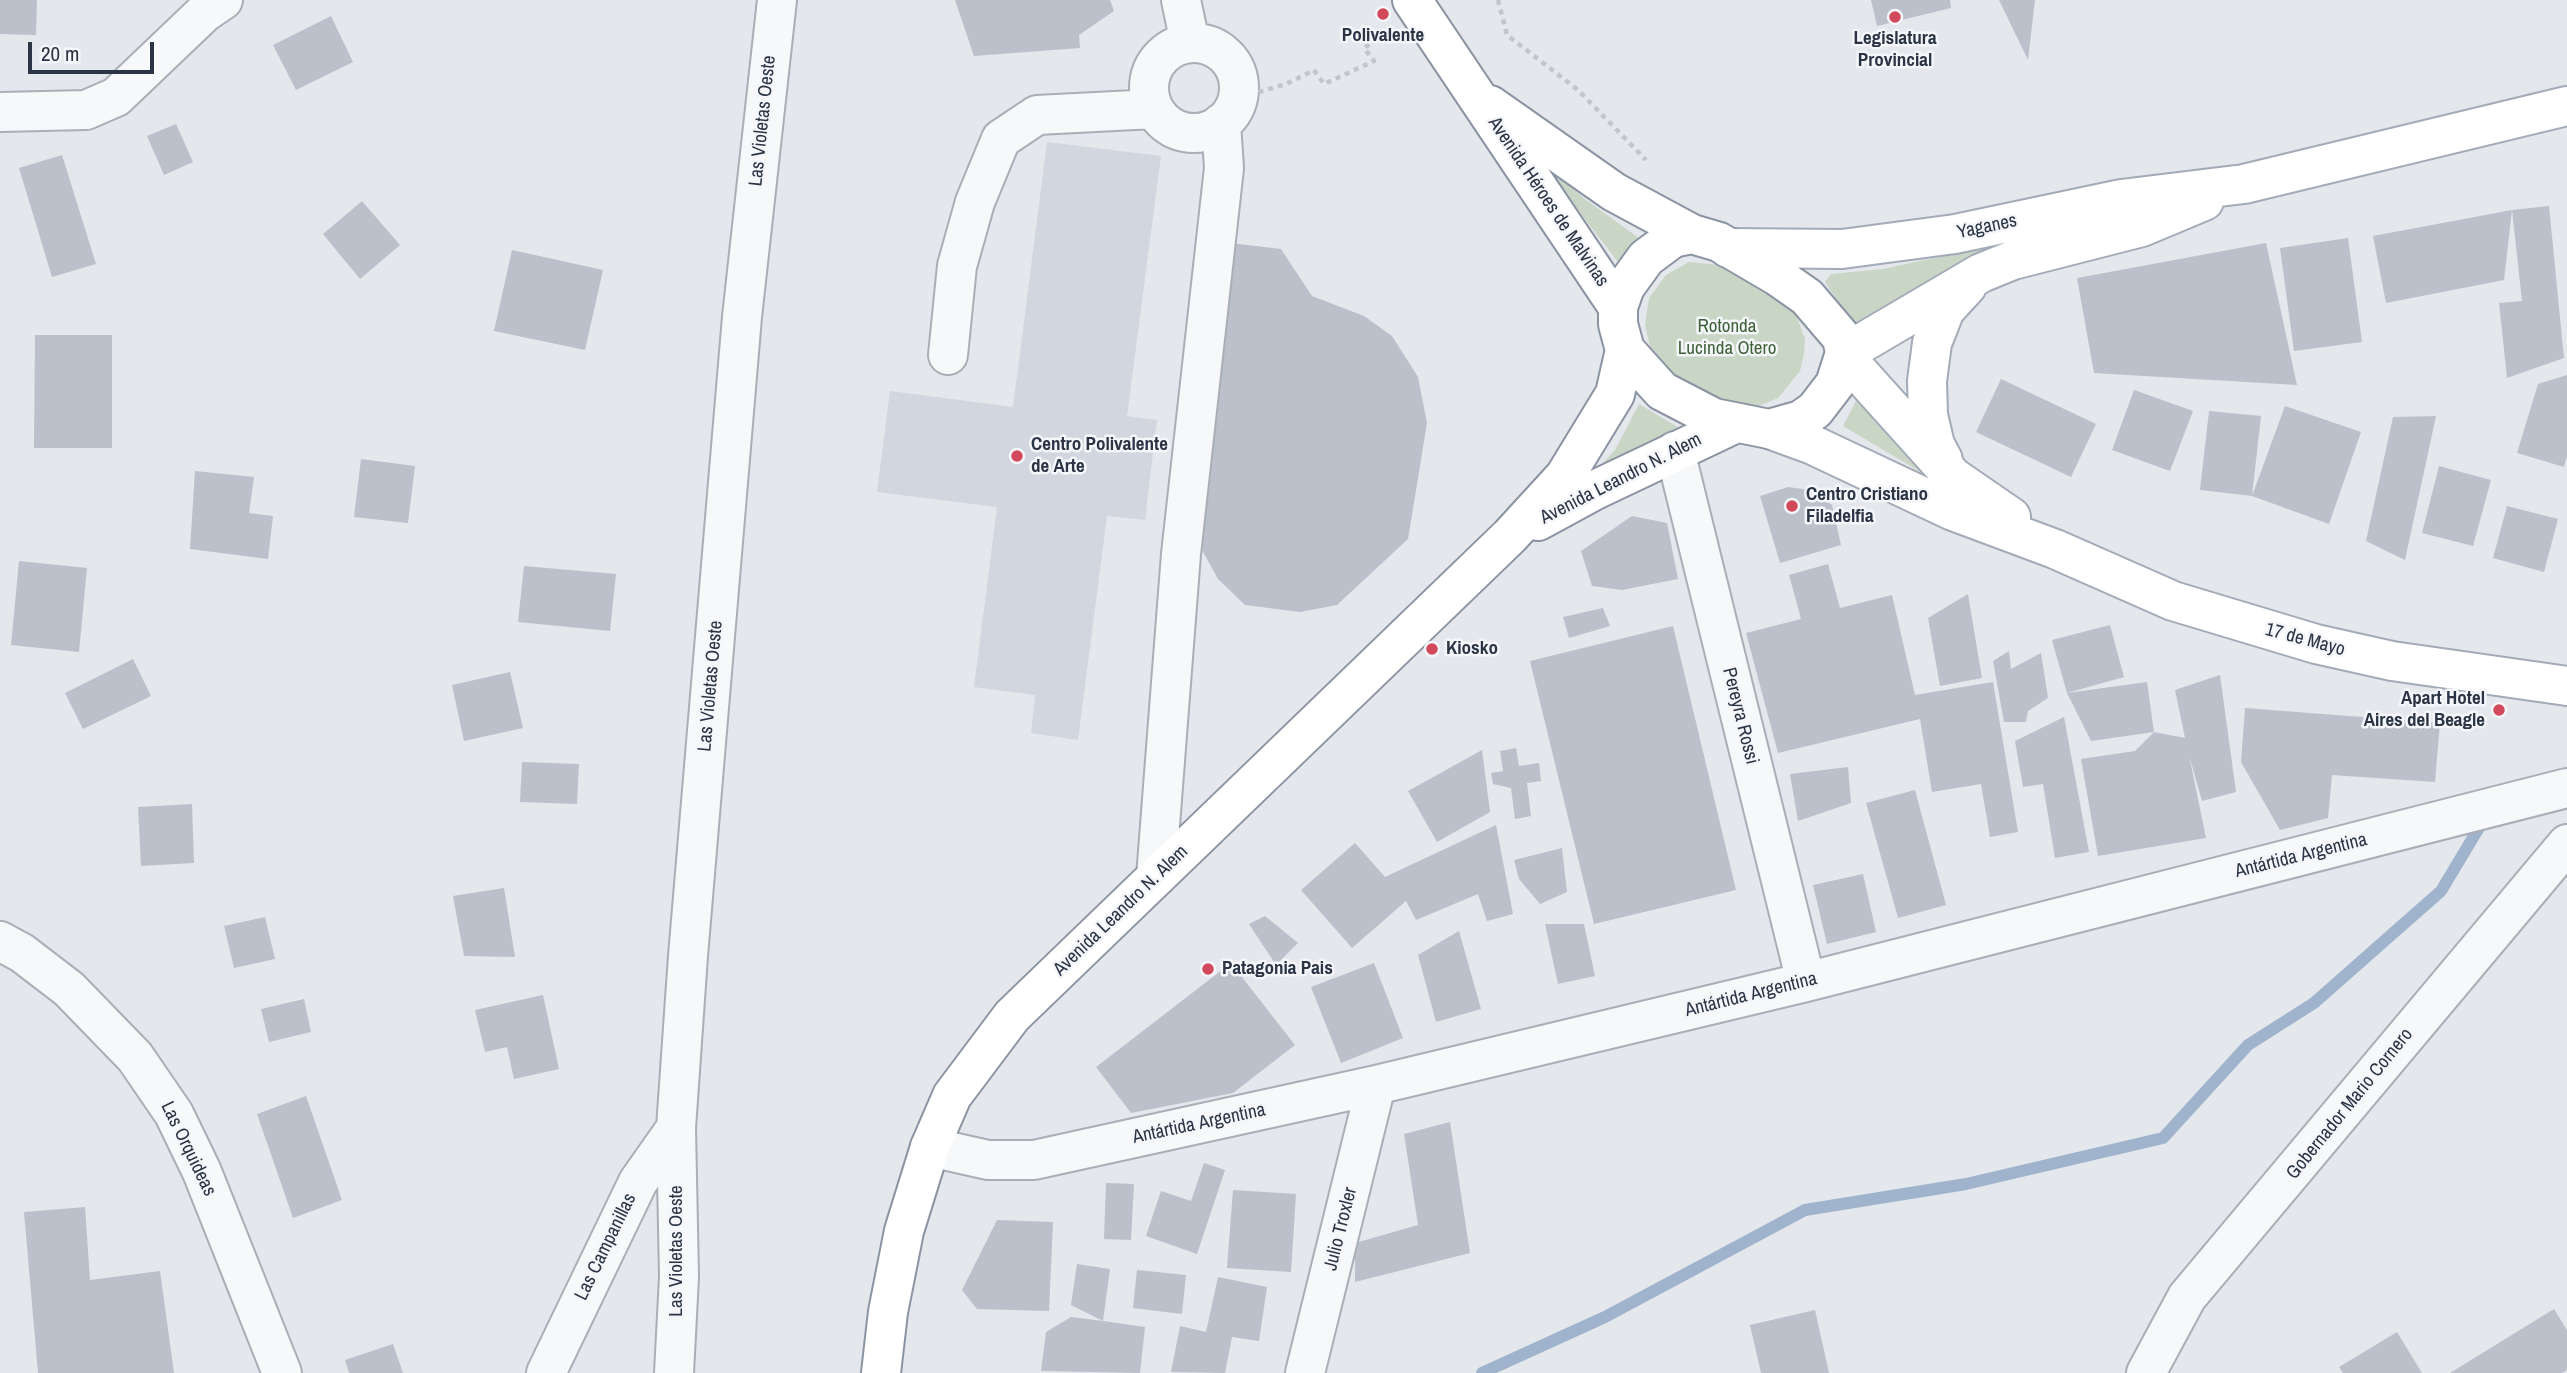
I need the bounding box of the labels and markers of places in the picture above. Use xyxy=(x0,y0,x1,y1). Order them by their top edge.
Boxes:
marker: Polivalente xyxy=(1375,6,1391,22)
marker: Legislatura Provincial xyxy=(1887,9,1903,25)
place label: Polivalente xyxy=(1342,25,1424,47)
place label: Legislatura Provincial xyxy=(1853,28,1937,72)
place label: Centro Polivalente de Arte xyxy=(1031,434,1168,478)
marker: Centro Polivalente de Arte xyxy=(1009,448,1025,464)
place label: Centro Cristiano Filadelfia xyxy=(1806,484,1928,528)
marker: Centro Cristiano Filadelfia xyxy=(1784,498,1800,514)
place label: Kiosko xyxy=(1446,638,1498,660)
marker: Kiosko xyxy=(1424,641,1440,657)
place label: Apart Hotel Aires del Beagle xyxy=(2364,688,2485,732)
marker: Apart Hotel Aires del Beagle xyxy=(2491,702,2507,718)
place label: Patagonia Pais xyxy=(1222,958,1333,980)
marker: Patagonia Pais xyxy=(1200,961,1216,977)

